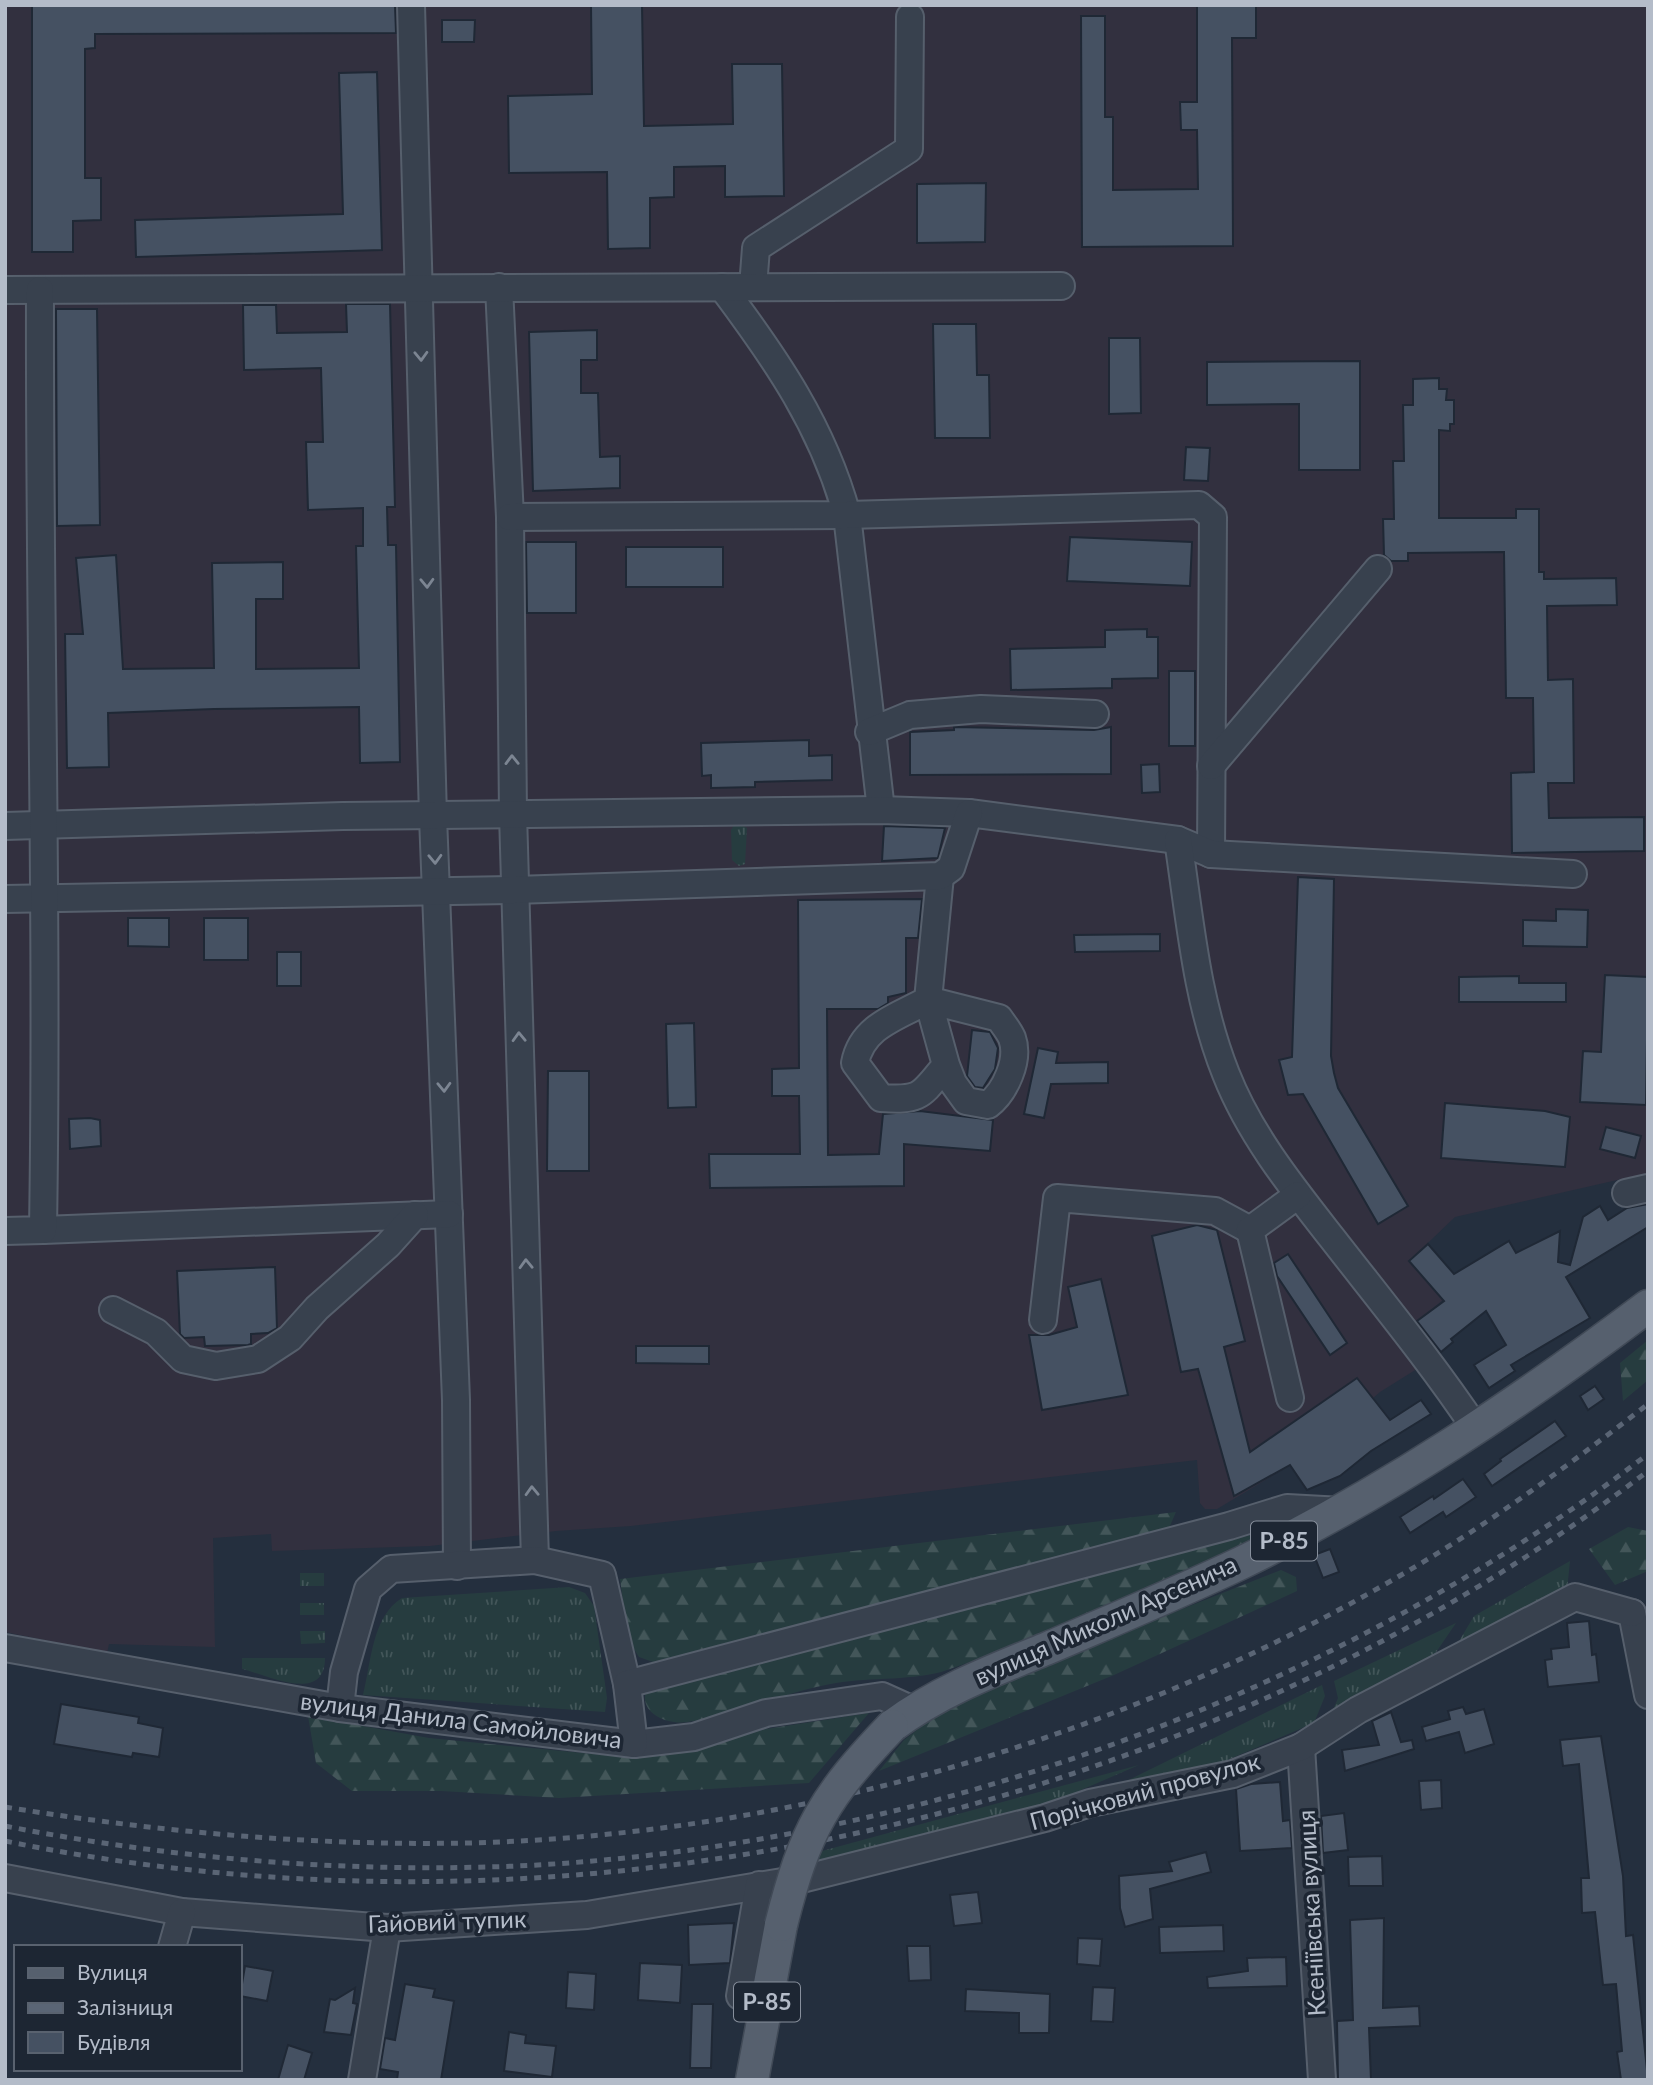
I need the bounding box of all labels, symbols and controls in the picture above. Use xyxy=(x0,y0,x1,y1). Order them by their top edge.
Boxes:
one-way arrow xyxy=(413,350,428,361)
one-way arrow xyxy=(419,578,434,589)
one-way arrow xyxy=(504,755,520,765)
one-way arrow xyxy=(428,854,443,865)
one-way arrow xyxy=(512,1031,527,1042)
one-way arrow xyxy=(437,1081,452,1092)
one-way arrow xyxy=(518,1258,533,1269)
one-way arrow xyxy=(524,1486,540,1496)
road number: Р-85 xyxy=(1251,1522,1317,1560)
street label: вулиця Миколи Арсенича xyxy=(970,1549,1241,1691)
street label: вулиця Данила Самойловича xyxy=(299,1685,623,1754)
street label: Порічковий провулок xyxy=(1026,1746,1263,1835)
street label: Ксеніївська вулиця xyxy=(1291,1809,1330,2017)
street label: Гайовий тупик xyxy=(367,1903,527,1938)
legend xyxy=(14,1945,242,2071)
text: Вулиця xyxy=(77,1959,148,1984)
road number: Р-85 xyxy=(734,1982,800,2022)
text: Залізниця xyxy=(77,1994,173,2019)
text: Будівля xyxy=(77,2029,150,2054)

